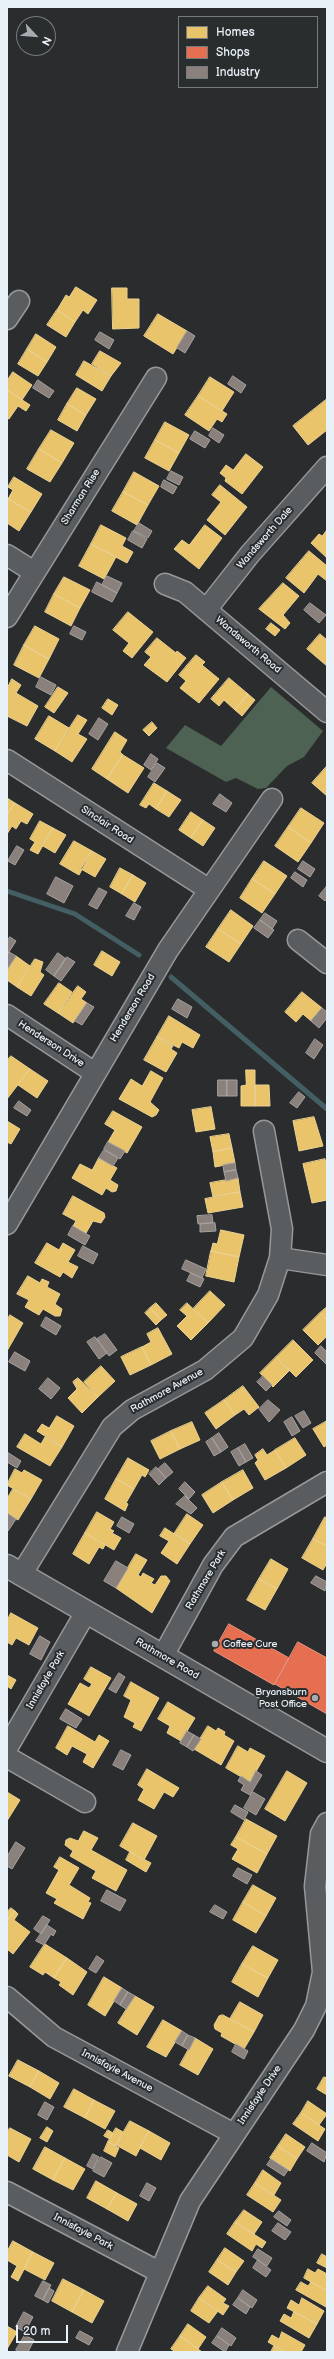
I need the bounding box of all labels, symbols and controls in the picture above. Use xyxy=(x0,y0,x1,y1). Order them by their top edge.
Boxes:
north arrow xyxy=(16,16,56,56)
legend xyxy=(178,16,318,88)
text: Homes xyxy=(216,25,255,40)
text: N xyxy=(39,34,54,48)
text: Shops xyxy=(216,45,250,60)
text: Industry xyxy=(216,65,260,80)
street label: Sharman Rise xyxy=(59,467,103,527)
street label: Wandsworth Dale xyxy=(235,504,295,572)
street label: Wandsworth Road xyxy=(213,614,283,676)
street label: Sinclair Road xyxy=(79,804,135,846)
street label: Henderson Road xyxy=(108,972,158,1044)
street label: Henderson Drive xyxy=(16,1018,86,1070)
street label: Rathmore Avenue xyxy=(129,1366,205,1416)
street label: Rathmore Park xyxy=(183,1548,229,1612)
street label: Rathmore Road xyxy=(133,1636,201,1682)
place label: Coffee Cure xyxy=(223,1638,277,1650)
marker: Coffee Cure xyxy=(210,1639,220,1649)
street label: Innisfayle Park xyxy=(24,1649,68,1711)
place label: Bryansburn Post Office xyxy=(255,1686,307,1710)
marker: Bryansburn Post Office xyxy=(310,1693,320,1703)
street label: Innisfayle Avenue xyxy=(79,2047,155,2095)
street label: Innisfayle Drive xyxy=(236,2063,284,2127)
street label: Innisfayle Park xyxy=(51,2211,115,2253)
scale bar xyxy=(18,2317,70,2343)
text: 20 m xyxy=(23,2324,50,2339)

